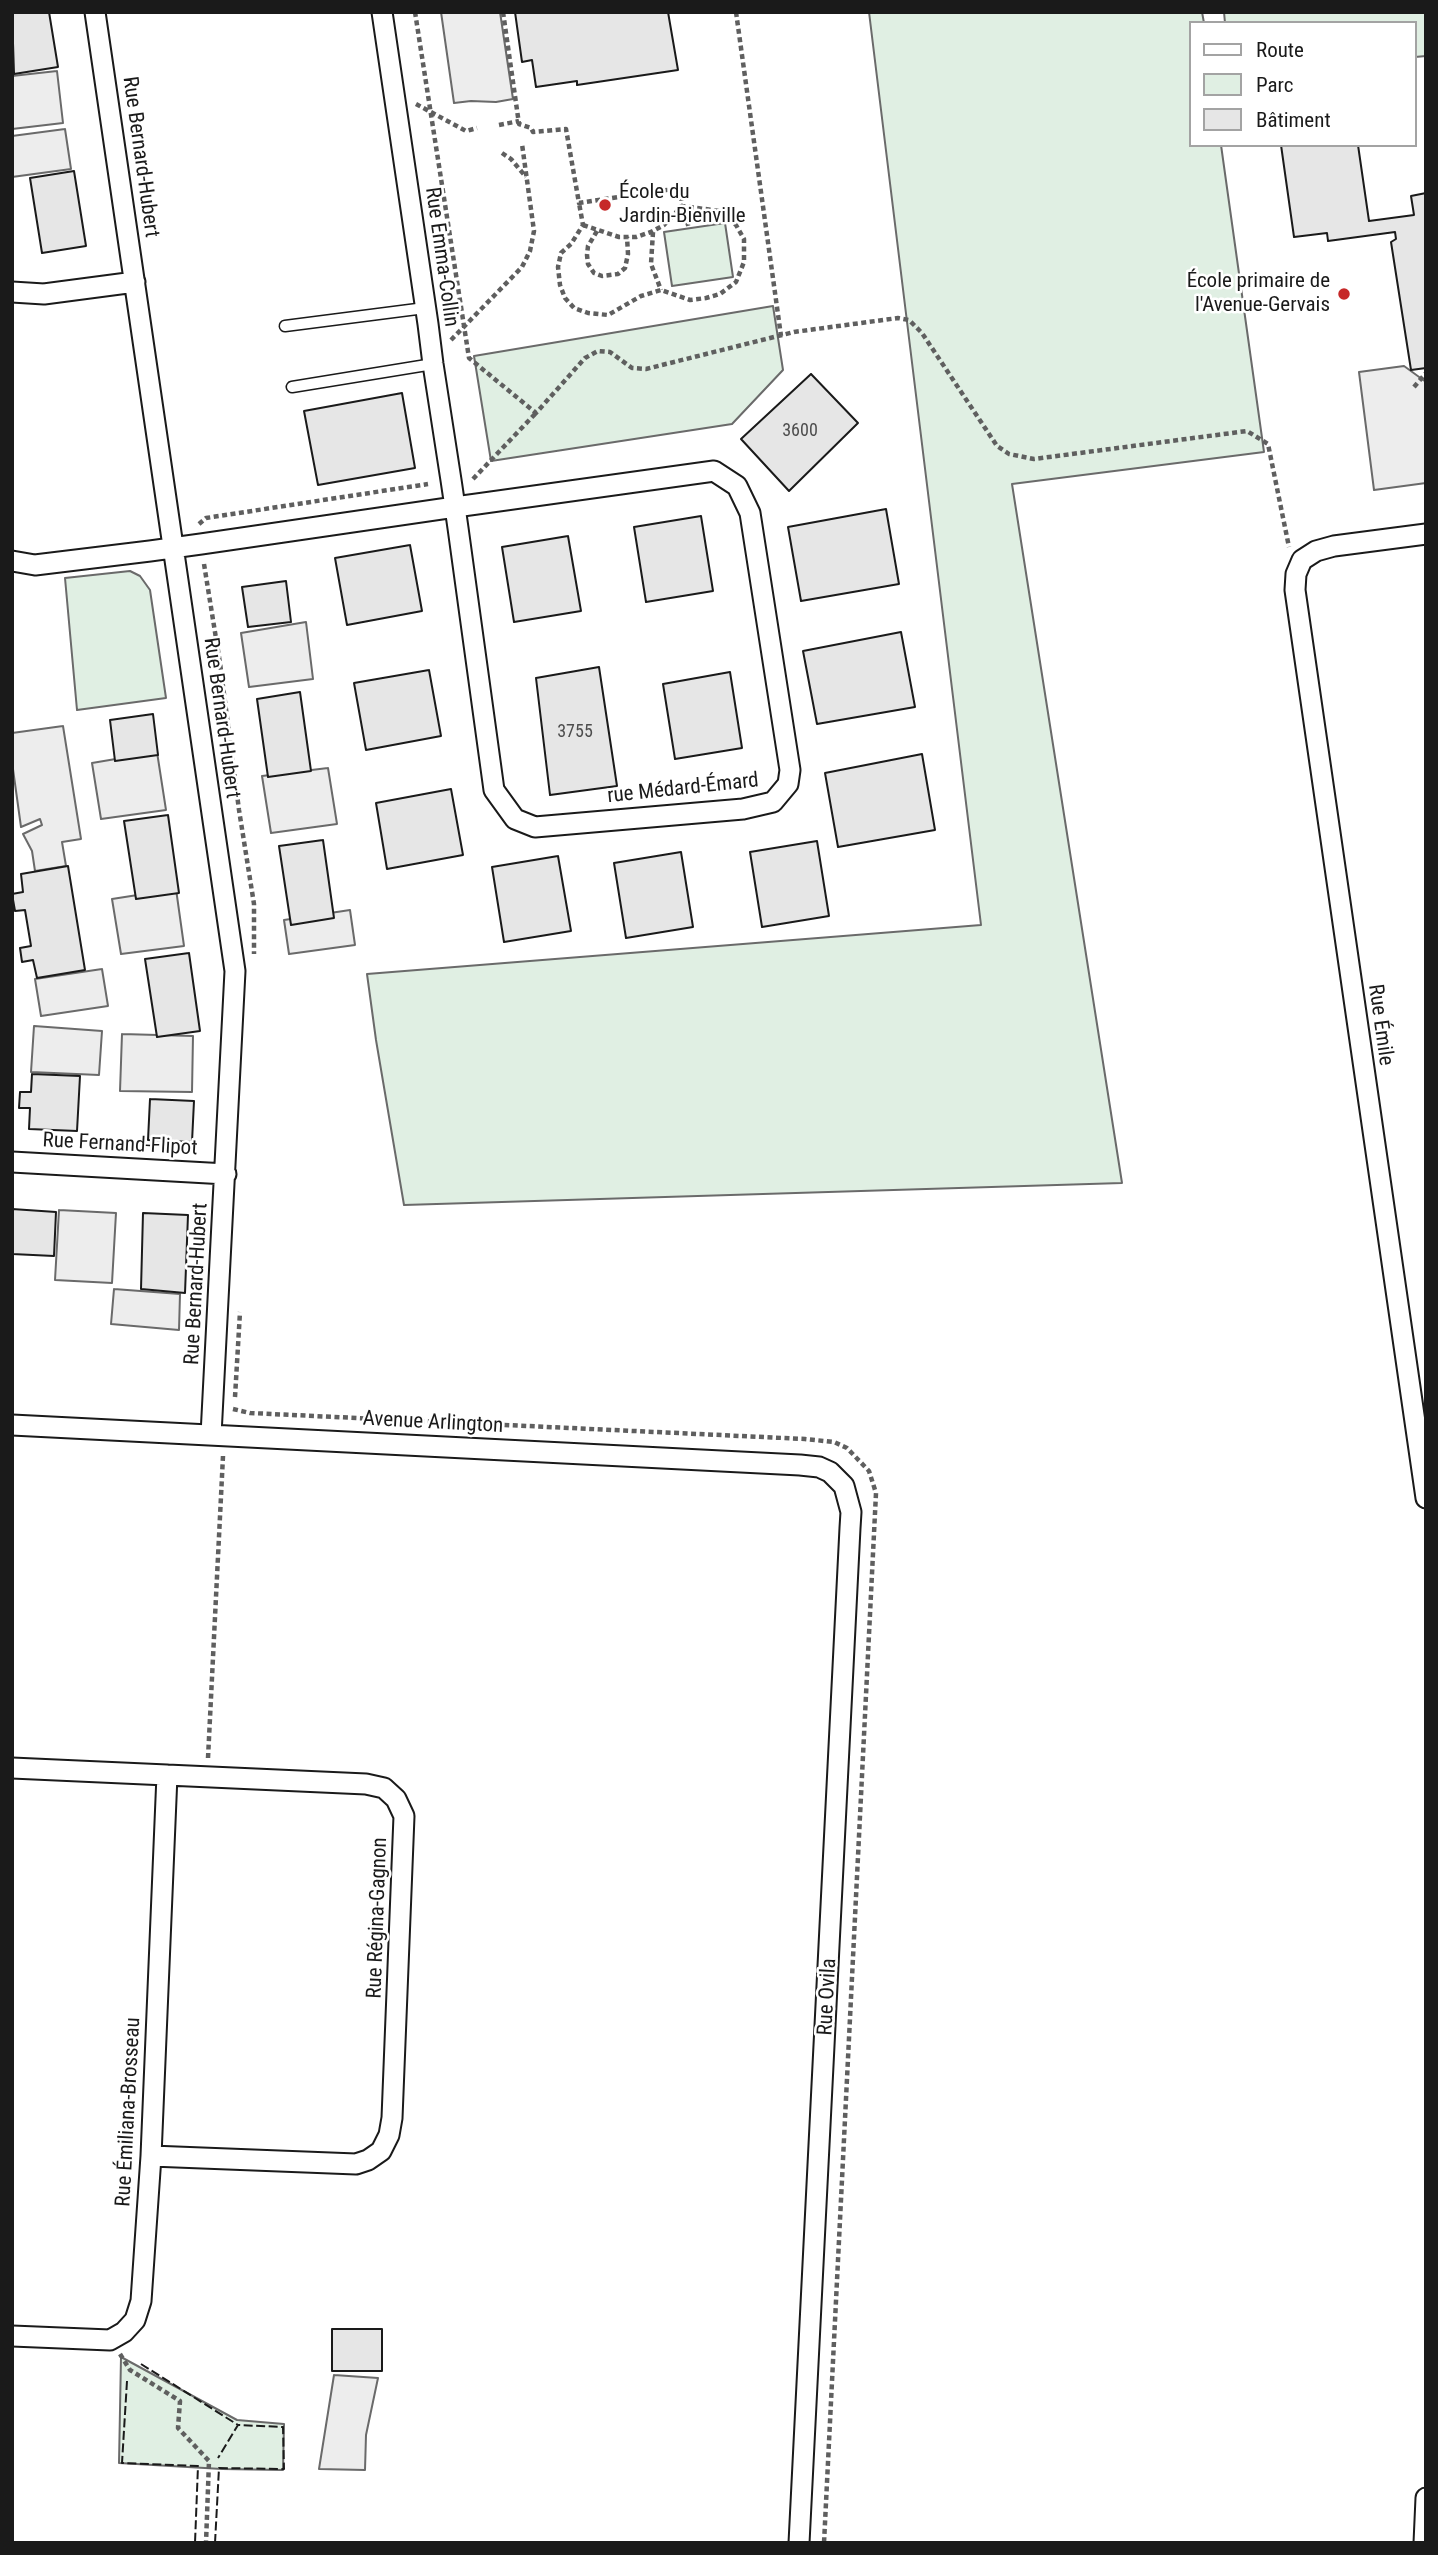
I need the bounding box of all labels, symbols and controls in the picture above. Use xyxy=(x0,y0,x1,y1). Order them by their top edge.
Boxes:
legend xyxy=(1190,21,1417,147)
text: Route xyxy=(1256,38,1304,62)
text: Parc xyxy=(1256,73,1294,97)
street label: Rue Bernard-Hubert xyxy=(116,75,164,239)
text: Bâtiment xyxy=(1256,108,1331,132)
place label: École du Jardin-Bienville xyxy=(619,180,746,230)
street label: Rue Emma-Collin xyxy=(419,186,463,328)
marker: École du Jardin-Bienville xyxy=(597,197,613,213)
place label: École primaire de l'Avenue-Gervais xyxy=(1187,269,1330,319)
marker: École primaire de l'Avenue-Gervais xyxy=(1336,286,1352,302)
house number: 3600 xyxy=(782,420,818,442)
street label: Rue Bernard-Hubert xyxy=(197,636,245,800)
house number: 3755 xyxy=(557,721,593,743)
street label: rue Médard-Émard xyxy=(606,769,760,809)
street label: Rue Émile xyxy=(1362,983,1398,1067)
street label: Rue Fernand-Flipot xyxy=(42,1128,198,1162)
street label: Rue Bernard-Hubert xyxy=(180,1202,214,1366)
street label: Avenue Arlington xyxy=(362,1407,504,1439)
street label: Rue Régina-Gagnon xyxy=(363,1837,393,1999)
street label: Rue Ovila xyxy=(813,1958,843,2036)
street label: Rue Émiliana-Brosseau xyxy=(111,2017,147,2207)

